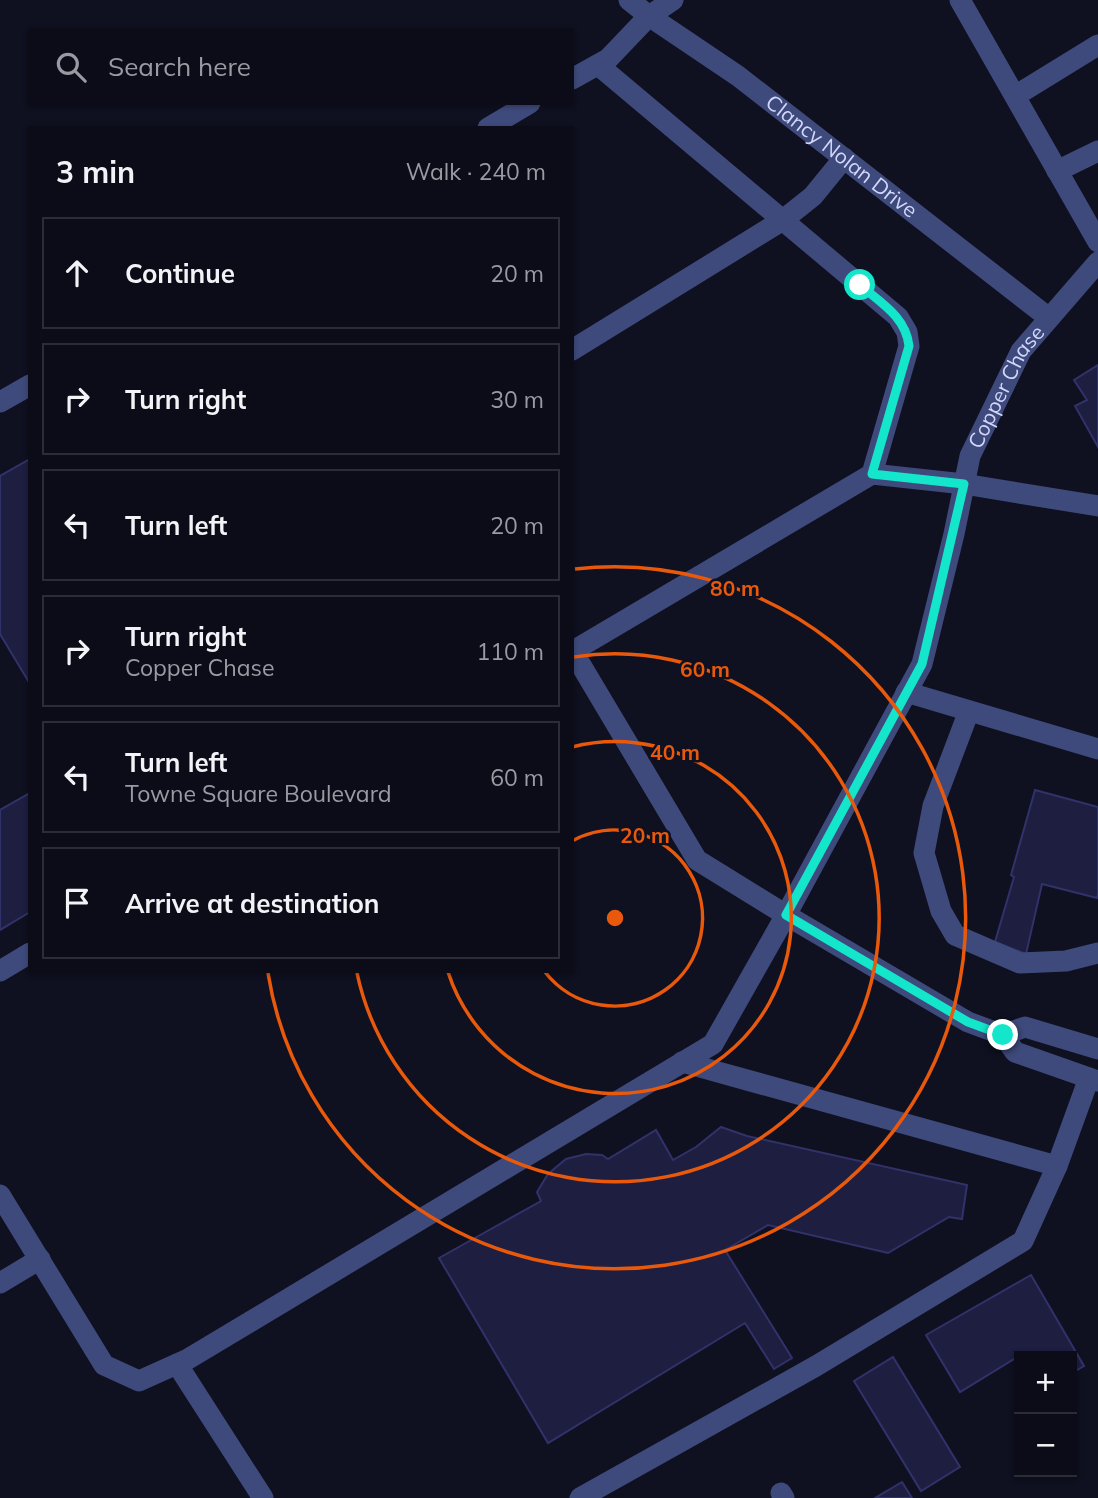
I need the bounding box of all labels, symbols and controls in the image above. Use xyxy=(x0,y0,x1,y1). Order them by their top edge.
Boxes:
search box xyxy=(28,28,574,105)
icon: search xyxy=(52,48,90,86)
text: Search here xyxy=(108,50,251,83)
street label: Clancy Nolan Drive xyxy=(761,89,923,223)
text: 3 min xyxy=(56,153,135,191)
text: Walk · 240 m xyxy=(406,157,546,186)
icon: ahead xyxy=(58,254,96,292)
text: Continue xyxy=(125,257,235,290)
text: 20 m xyxy=(490,259,544,288)
route start xyxy=(844,269,875,300)
street label: Copper Chase xyxy=(962,319,1049,452)
icon: right xyxy=(58,380,96,418)
text: Turn right xyxy=(125,383,246,416)
text: 30 m xyxy=(490,385,544,414)
icon: left xyxy=(58,506,96,544)
text: Turn left xyxy=(125,509,227,542)
text: 20 m xyxy=(490,511,544,540)
text: 80 m xyxy=(710,575,760,601)
text: Turn right xyxy=(125,620,246,653)
icon: right xyxy=(58,632,96,670)
text: 110 m xyxy=(476,637,544,666)
text: Copper Chase xyxy=(125,653,274,682)
text: 60 m xyxy=(680,656,730,682)
text: 40 m xyxy=(650,739,700,765)
text: Turn left xyxy=(125,746,227,779)
icon: left xyxy=(58,758,96,796)
text: 60 m xyxy=(490,763,544,792)
text: Towne Square Boulevard xyxy=(125,779,392,808)
text: 20 m xyxy=(620,822,670,848)
icon: arrive xyxy=(58,884,96,922)
text: Arrive at destination xyxy=(125,887,380,920)
centre of rings xyxy=(603,906,627,930)
route end xyxy=(987,1019,1018,1050)
map controls xyxy=(1014,1351,1077,1477)
button: + xyxy=(1014,1351,1077,1414)
button: − xyxy=(1014,1414,1077,1477)

